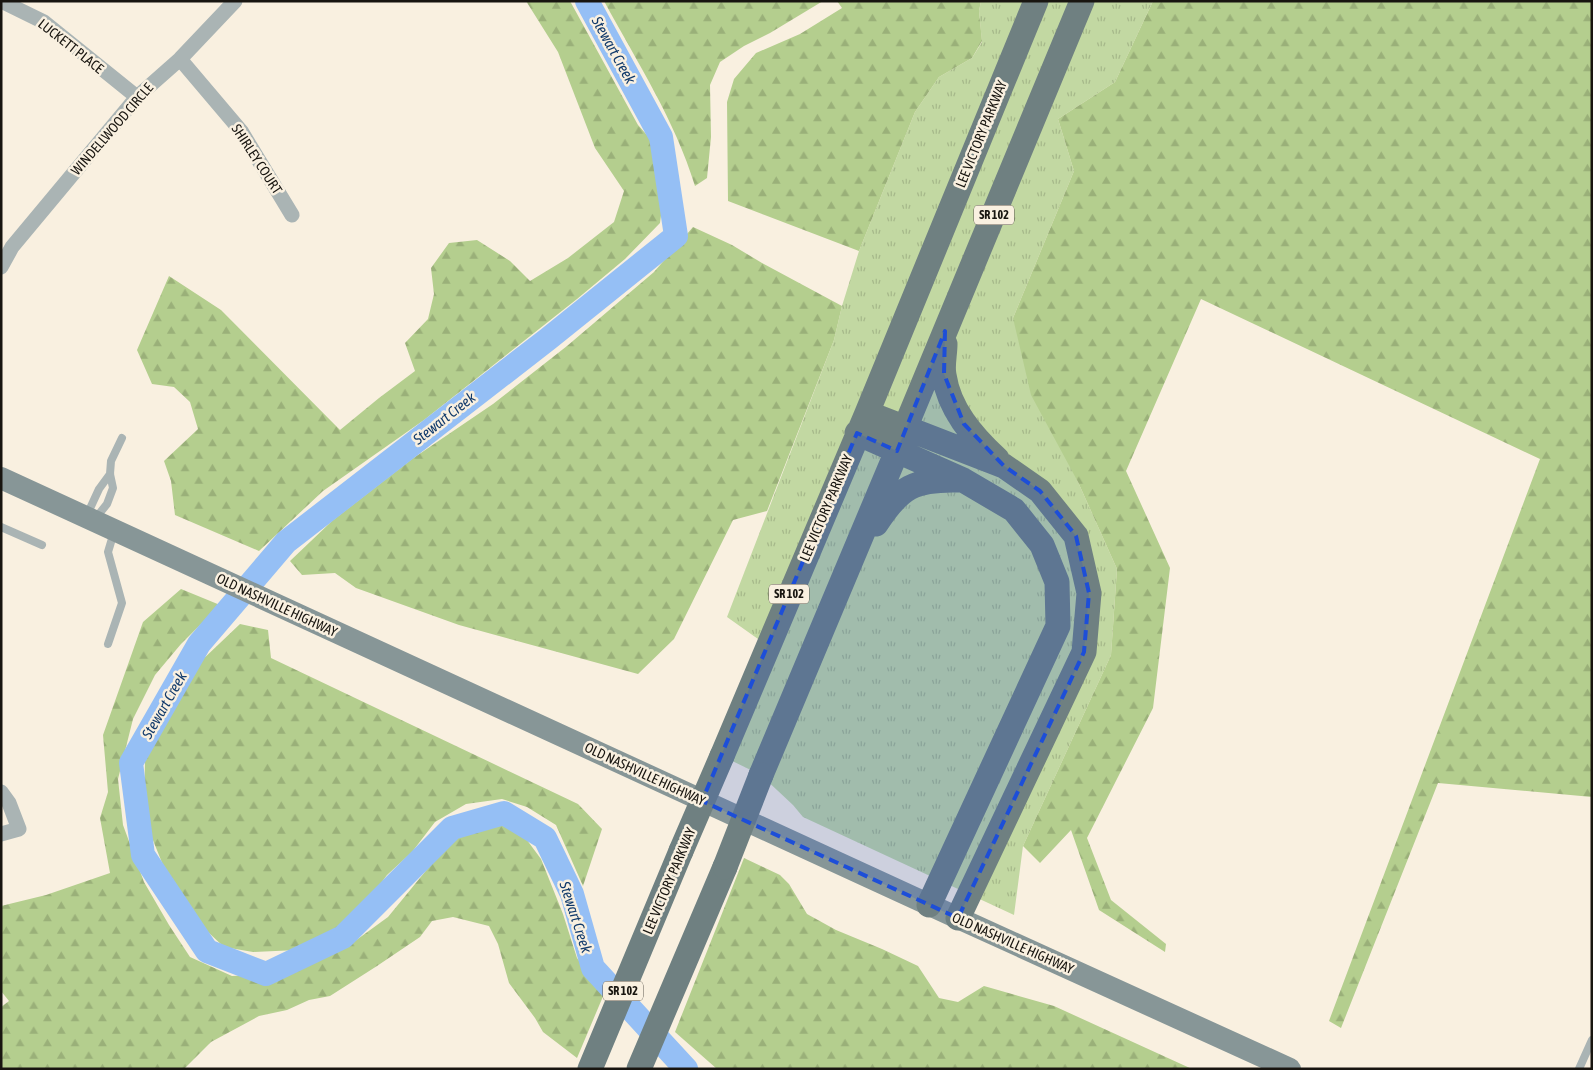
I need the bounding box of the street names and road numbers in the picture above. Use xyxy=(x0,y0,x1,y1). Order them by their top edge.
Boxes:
street label: LUCKETT PLACE xyxy=(35,16,107,76)
street label: LEE VICTORY PARKWAY xyxy=(952,77,1010,190)
street label: WINDELLWOOD CIRCLE xyxy=(68,80,156,178)
street label: SHIRLEY COURT xyxy=(229,121,285,197)
road number: SR 102 xyxy=(974,206,1014,224)
street label: LEE VICTORY PARKWAY xyxy=(796,452,856,564)
street label: OLD NASHVILLE HIGHWAY xyxy=(214,570,341,640)
road number: SR 102 xyxy=(769,584,809,604)
street label: OLD NASHVILLE HIGHWAY xyxy=(582,739,709,809)
street label: LEE VICTORY PARKWAY xyxy=(639,825,699,937)
street label: OLD NASHVILLE HIGHWAY xyxy=(950,909,1077,977)
road number: SR 102 xyxy=(603,981,643,1000)

